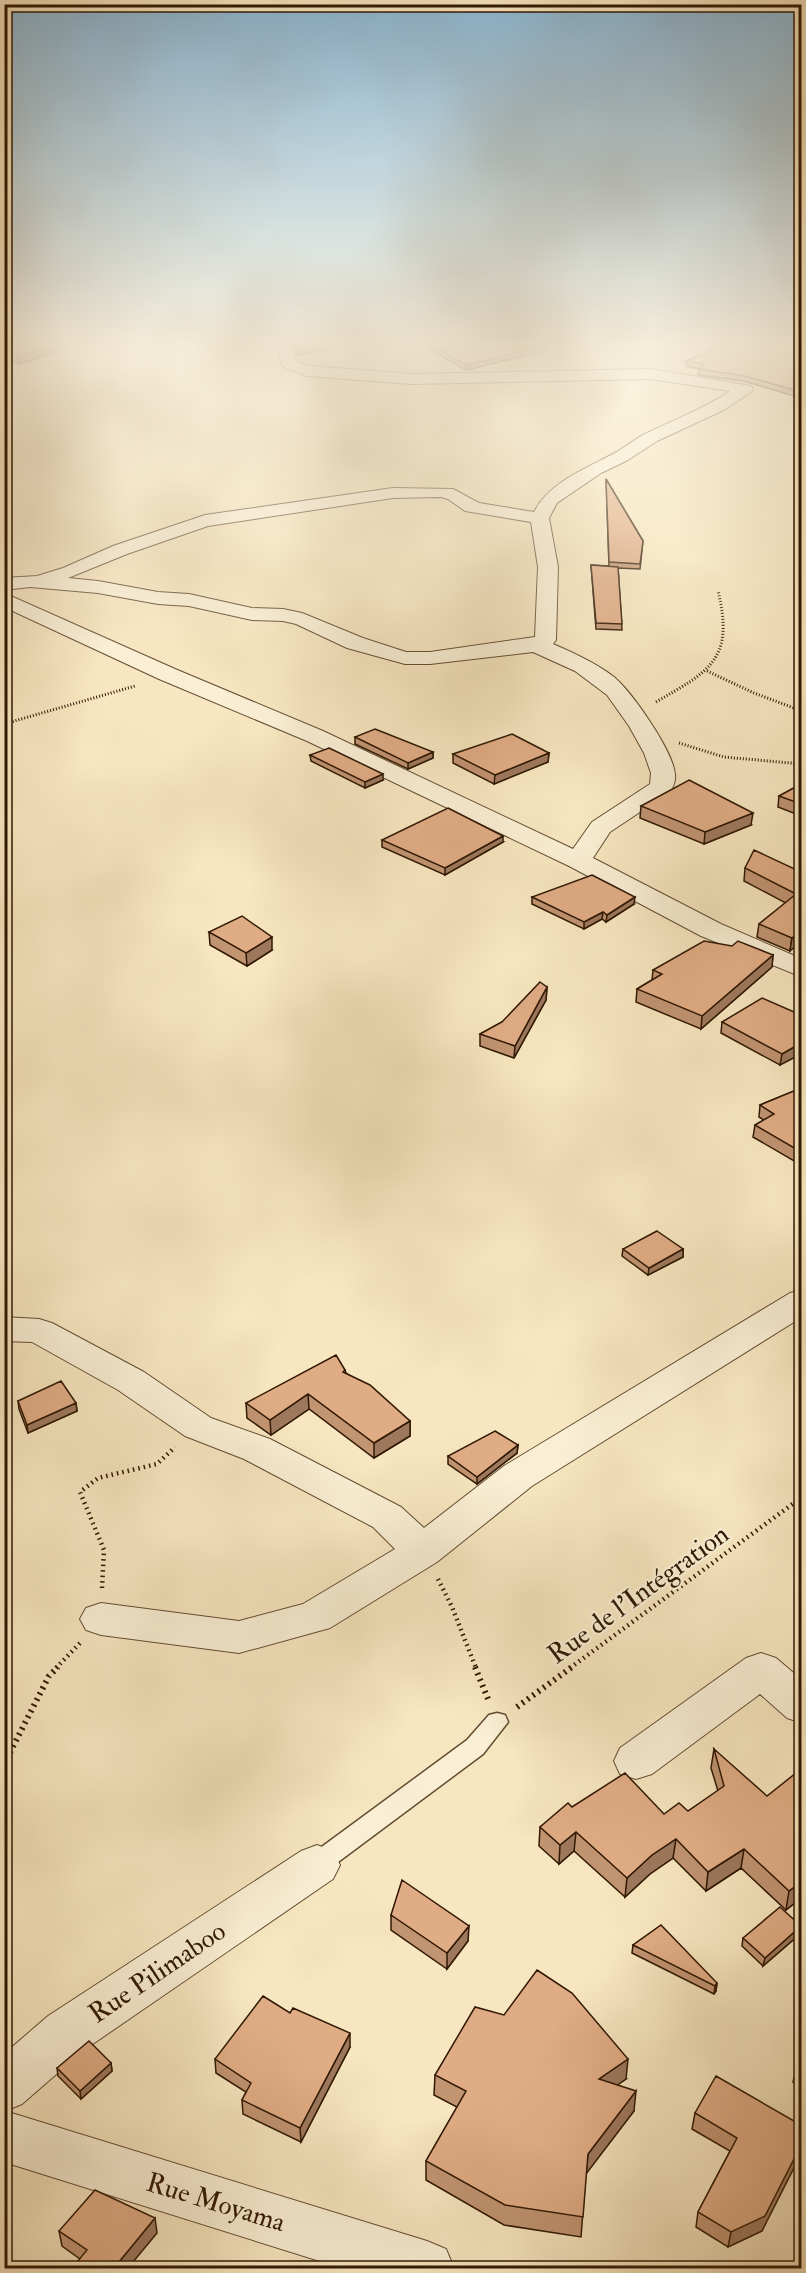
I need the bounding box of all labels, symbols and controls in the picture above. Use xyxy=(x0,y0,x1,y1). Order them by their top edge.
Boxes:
street label: Rue de l'Intégration xyxy=(541,1518,735,1671)
street label: Rue Pilimaboo xyxy=(82,1914,232,2030)
street label: Rue Moyama xyxy=(142,2166,290,2239)

